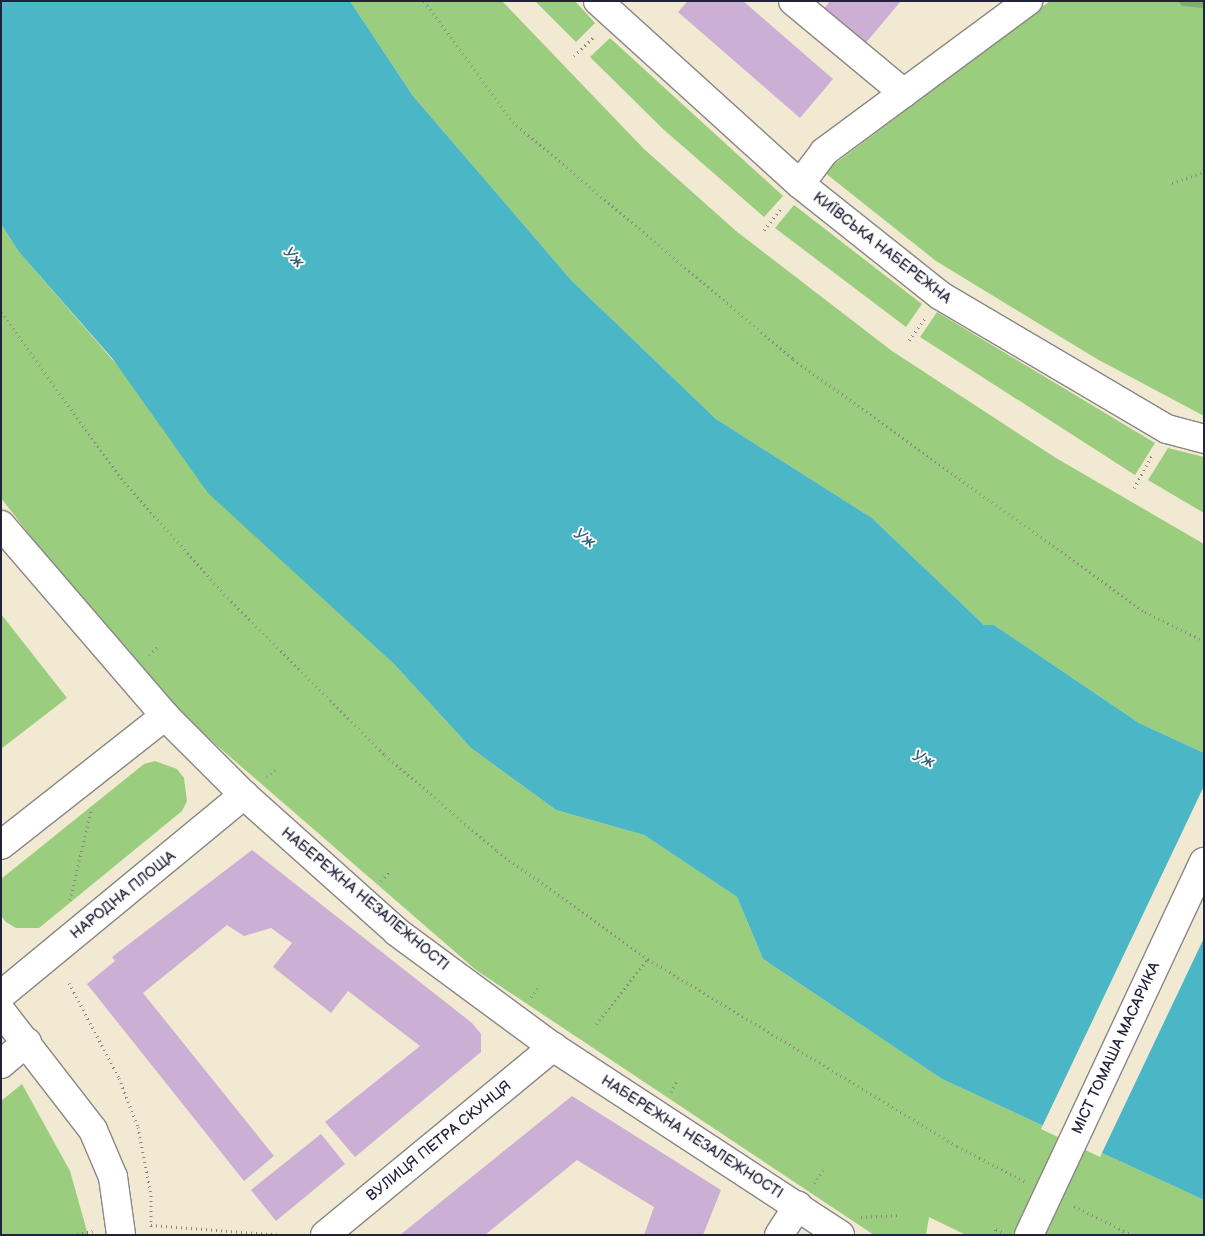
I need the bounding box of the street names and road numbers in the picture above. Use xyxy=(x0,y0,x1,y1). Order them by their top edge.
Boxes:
street label: КИЇВСЬКА НАБЕРЕЖНА xyxy=(809,188,955,308)
street label: НАБЕРЕЖНА НЕЗАЛЕЖНОСТІ xyxy=(278,824,452,974)
street label: НАРОДНА ПЛОЩА xyxy=(67,847,179,943)
street label: МІСТ ТОМАША МАСАРИКА xyxy=(1068,959,1164,1137)
street label: НАБЕРЕЖНА НЕЗАЛЕЖНОСТІ xyxy=(598,1071,786,1203)
street label: ВУЛИЦЯ ПЕТРА СКУНЦЯ xyxy=(363,1077,515,1205)

